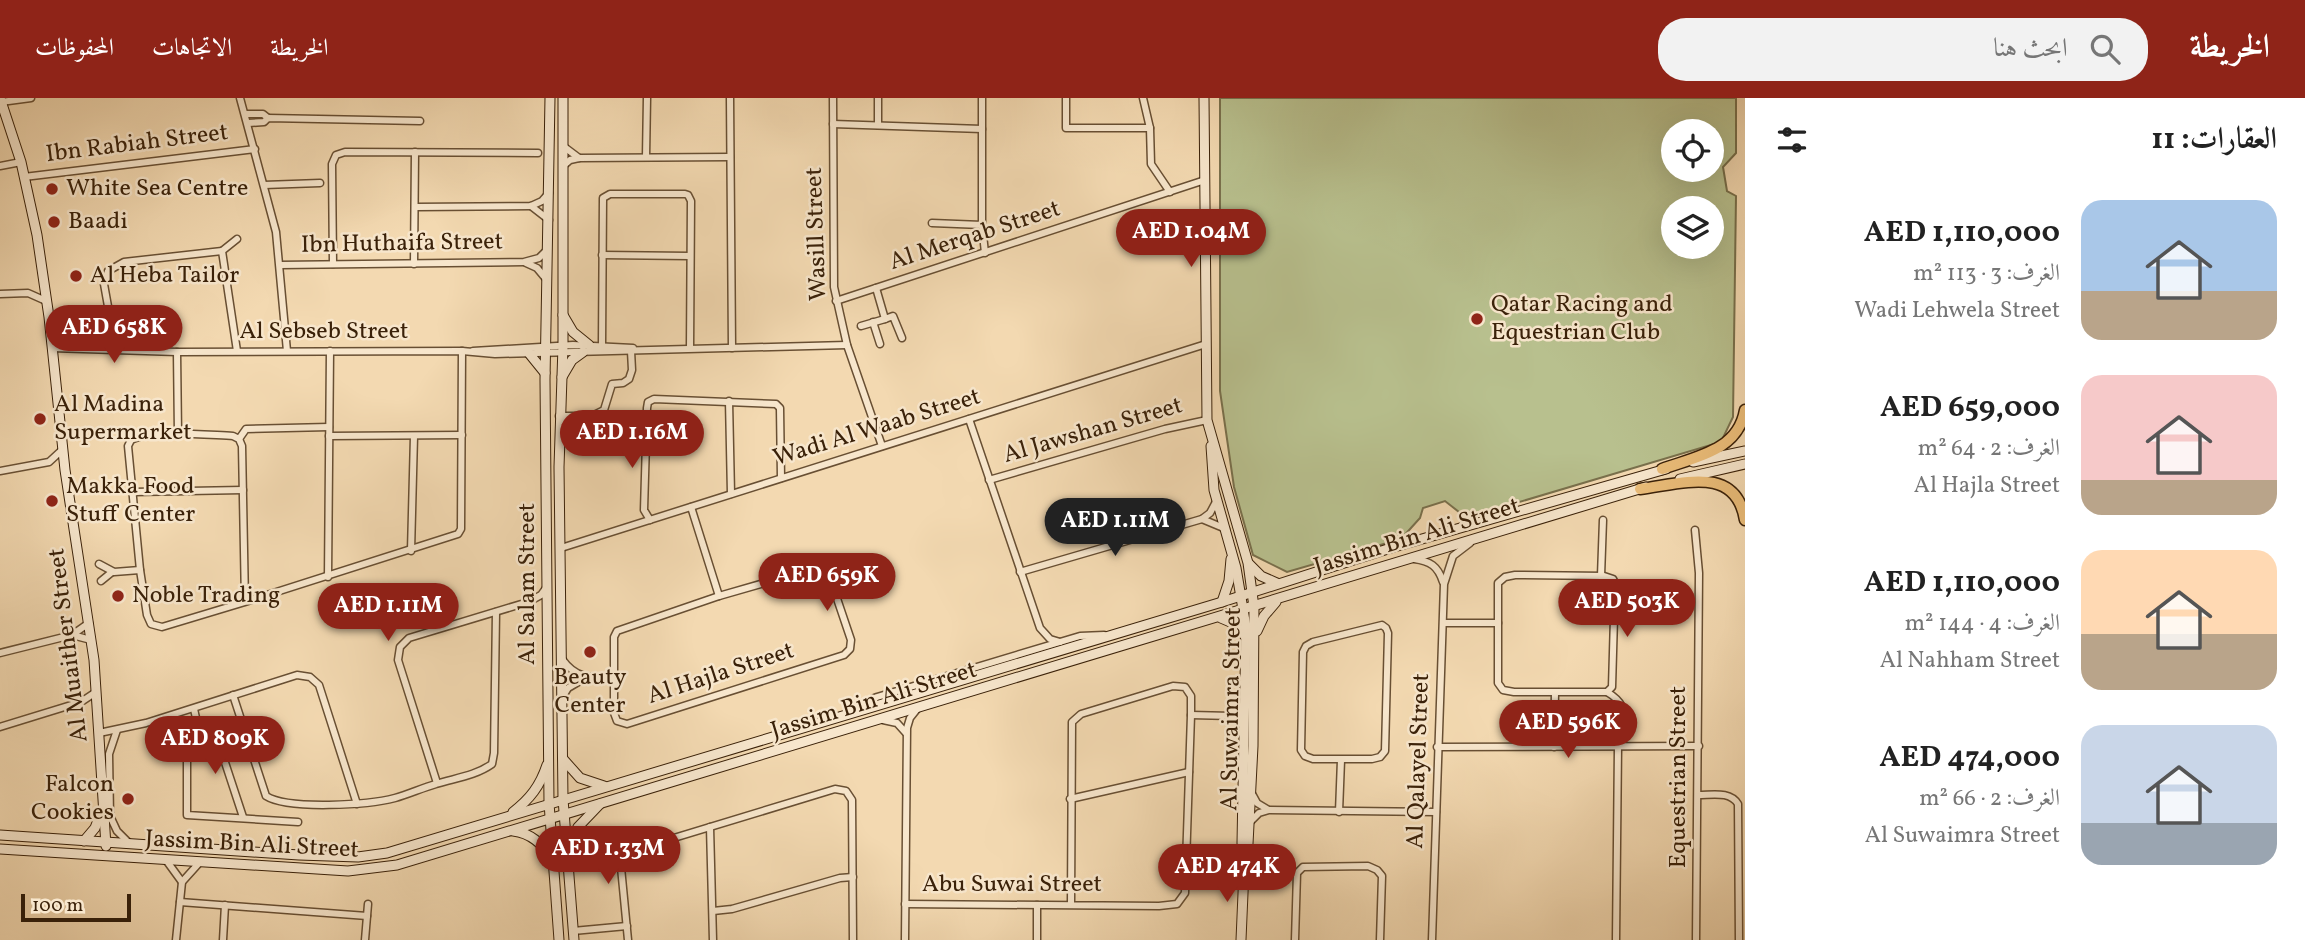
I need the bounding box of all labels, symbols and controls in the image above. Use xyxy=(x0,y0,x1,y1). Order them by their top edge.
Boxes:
search box xyxy=(1658,18,2148,81)
text: الخريطة xyxy=(2190,26,2270,72)
icon: search xyxy=(2086,30,2124,68)
text: ابحث هنا xyxy=(1993,31,2068,67)
text: المحفوظات xyxy=(35,32,114,66)
text: الاتجاهات xyxy=(152,32,232,66)
text: الخريطة xyxy=(270,32,329,66)
street label: Ibn Rabiah Street xyxy=(44,116,230,172)
map controls xyxy=(1661,119,1724,259)
button: locate xyxy=(1661,119,1724,182)
text: العقارات: 11 xyxy=(2151,119,2277,161)
icon: filters xyxy=(1773,121,1811,159)
street label: Wasill Street xyxy=(798,166,836,302)
place label: White Sea Centre xyxy=(66,172,248,206)
marker: White Sea Centre xyxy=(44,181,60,197)
street label: Al Merqab Street xyxy=(885,192,1065,280)
button: layers xyxy=(1661,196,1724,259)
place label: Baadi xyxy=(68,205,128,239)
pin: AED 1.04M xyxy=(1111,209,1271,269)
text: AED 1,110,000 xyxy=(1864,212,2060,254)
marker: Baadi xyxy=(46,214,62,230)
text: AED 1.04M xyxy=(1132,216,1250,248)
street label: Ibn Huthaifa Street xyxy=(301,225,503,263)
icon: home xyxy=(2137,228,2221,312)
text: الغرف: 3 · 113 m² xyxy=(1913,258,2060,290)
place label: Al Heba Tailor xyxy=(90,259,239,293)
marker: Al Heba Tailor xyxy=(68,268,84,284)
place label: Qatar Racing and Equestrian Club xyxy=(1491,288,1673,350)
text: Wadi Lehwela Street xyxy=(1854,295,2060,327)
pin: AED 658K xyxy=(42,306,186,365)
marker: Qatar Racing and Equestrian Club xyxy=(1469,311,1485,327)
text: AED 658K xyxy=(61,312,167,344)
street label: Al Sebseb Street xyxy=(239,315,409,349)
street label: Wadi Al Waab Street xyxy=(769,380,985,476)
text: AED 659,000 xyxy=(1880,387,2060,429)
place label: Al Madina Supermarket xyxy=(54,388,192,450)
street label: Al Jawshan Street xyxy=(999,389,1187,473)
icon: home xyxy=(2137,403,2221,487)
pin: AED 1.16M xyxy=(552,410,712,470)
marker: Al Madina Supermarket xyxy=(32,411,48,427)
text: AED 1.16M xyxy=(576,417,688,449)
text: الغرف: 2 · 64 m² xyxy=(1918,433,2060,465)
place label: Makka Food Stuff Center xyxy=(66,470,195,532)
text: Al Hajla Street xyxy=(1914,470,2060,502)
street label: Jassim Bin Ali Street xyxy=(1310,489,1524,585)
marker: Makka Food Stuff Center xyxy=(44,493,60,509)
pin: AED 1.11M xyxy=(1035,498,1195,558)
street label: Al Salam Street xyxy=(511,503,545,665)
text: AED 1.11M xyxy=(1061,505,1169,537)
street label: Al Muaither Street xyxy=(40,546,98,744)
pin: AED 659K xyxy=(755,554,899,613)
text: AED 659K xyxy=(774,560,880,592)
text: AED 1,110,000 xyxy=(1864,562,2060,604)
icon: home xyxy=(2137,578,2221,662)
place label: Noble Trading xyxy=(132,579,280,613)
pin: AED 503K xyxy=(1555,580,1699,639)
pin: AED 1.11M xyxy=(308,584,468,643)
text: AED 503K xyxy=(1574,586,1680,618)
marker: Noble Trading xyxy=(110,588,126,604)
text: AED 1.11M xyxy=(334,590,442,622)
street label: Al Suwaimra Street xyxy=(1213,607,1251,811)
text: الغرف: 4 · 144 m² xyxy=(1905,608,2060,640)
street label: Al Hajla Street xyxy=(643,634,799,714)
marker: Beauty Center xyxy=(582,644,598,660)
text: Al Nahham Street xyxy=(1880,645,2060,677)
street label: Jassim Bin Ali Street xyxy=(767,653,981,749)
place label: Beauty Center xyxy=(553,661,627,723)
street label: Al Qalayel Street xyxy=(1399,673,1439,849)
street label: Equestrian Street xyxy=(1662,686,1696,868)
pin: AED 596K xyxy=(1496,700,1640,760)
text: AED 596K xyxy=(1515,707,1621,739)
pin: AED 809K xyxy=(143,716,287,776)
text: AED 809K xyxy=(161,723,269,755)
text: AED 474,000 xyxy=(1879,737,2060,779)
icon: home xyxy=(2137,753,2221,837)
place label: Falcon Cookies xyxy=(31,768,114,830)
text: الغرف: 2 · 66 m² xyxy=(1919,783,2060,815)
marker: Falcon Cookies xyxy=(120,791,136,807)
text: Al Suwaimra Street xyxy=(1865,820,2060,852)
street label: Jassim Bin Ali Street xyxy=(144,822,360,868)
pin: AED 1.33M xyxy=(528,826,688,886)
text: AED 1.33M xyxy=(551,833,665,865)
pin: AED 474K xyxy=(1155,844,1299,904)
text: AED 474K xyxy=(1174,851,1280,883)
street label: Abu Suwai Street xyxy=(922,868,1102,902)
scale bar xyxy=(21,891,131,923)
text: 100 m xyxy=(32,893,83,919)

